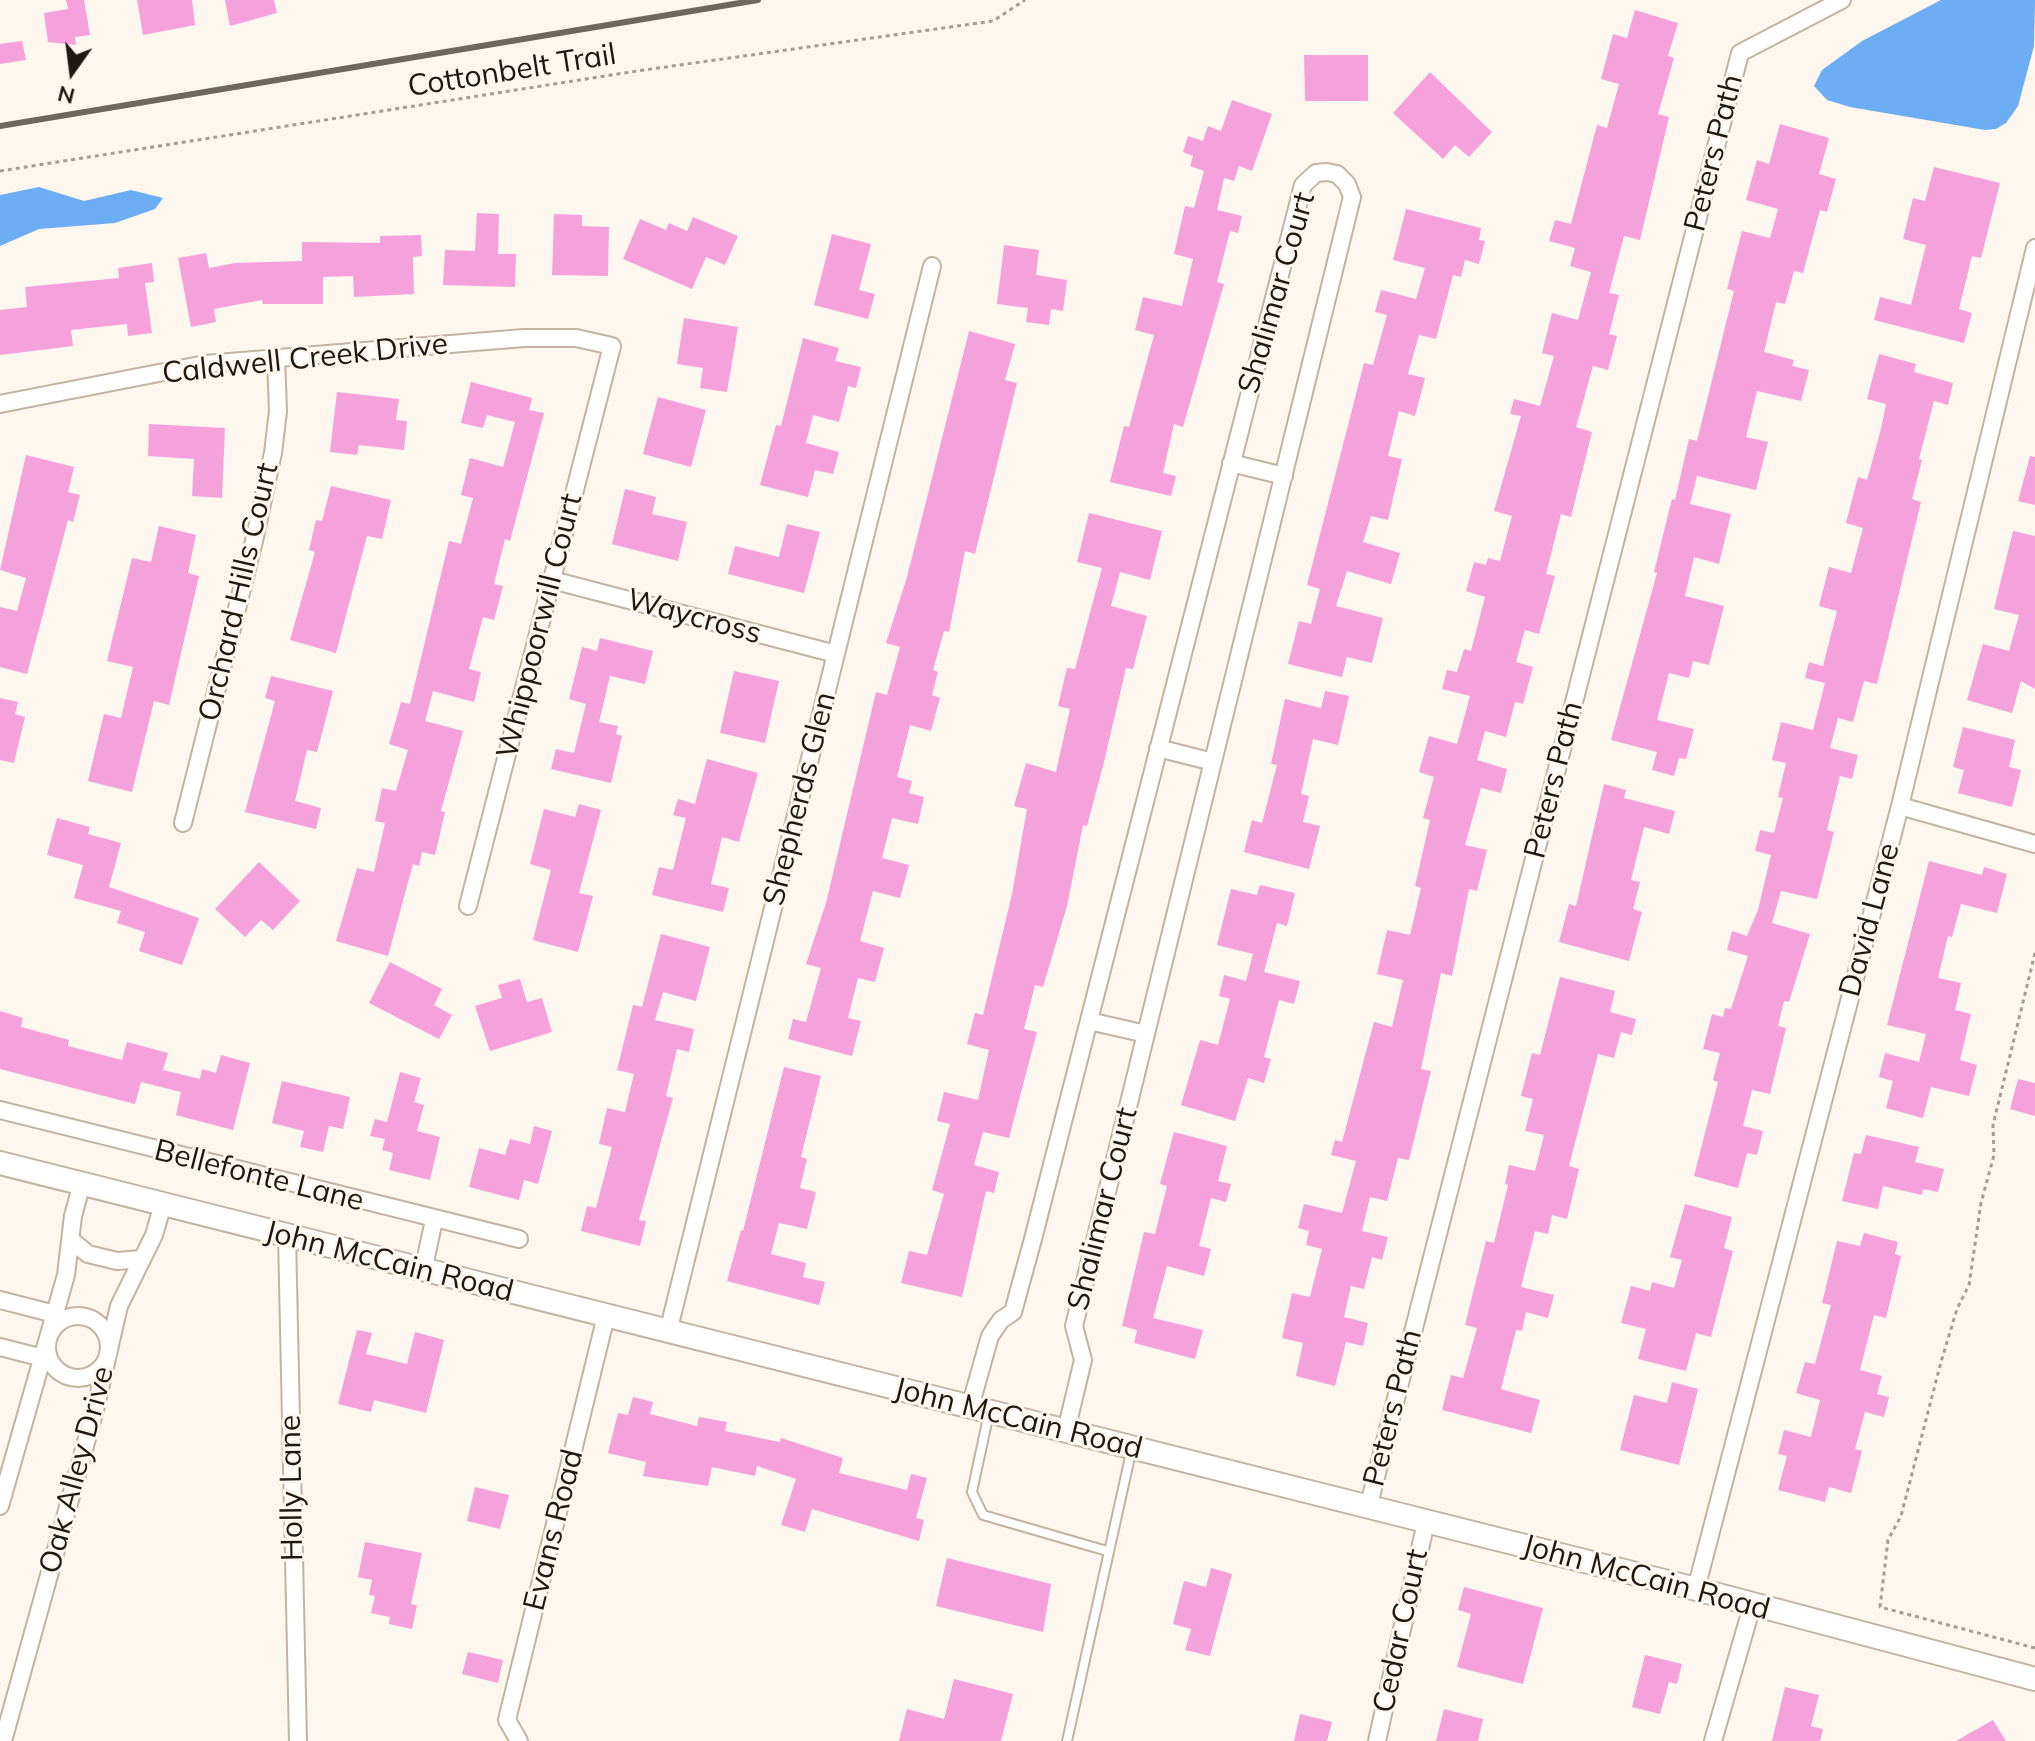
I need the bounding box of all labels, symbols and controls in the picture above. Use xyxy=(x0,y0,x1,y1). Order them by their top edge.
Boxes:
north arrow xyxy=(32,32,112,112)
street label: Cottonbelt Trail xyxy=(405,37,619,105)
street label: Peters Path xyxy=(1677,71,1751,235)
text: N xyxy=(55,80,78,111)
street label: Shalimar Court xyxy=(1231,188,1323,398)
street label: Caldwell Creek Drive xyxy=(160,326,450,392)
street label: Orchard Hills Court xyxy=(192,459,286,725)
street label: Whippoorwill Court xyxy=(490,490,590,762)
street label: Waycross xyxy=(623,582,765,652)
street label: Shepherds Glen xyxy=(756,688,844,910)
street label: Peters Path xyxy=(1517,698,1591,862)
street label: David Lane xyxy=(1832,839,1908,1001)
street label: Shalimar Court xyxy=(1060,1104,1146,1314)
street label: Bellefonte Lane xyxy=(151,1133,367,1219)
street label: John McCain Road xyxy=(261,1214,517,1310)
street label: Peters Path xyxy=(1356,1326,1430,1490)
street label: Oak Alley Drive xyxy=(32,1362,122,1578)
street label: John McCain Road xyxy=(890,1371,1146,1467)
street label: Holly Lane xyxy=(273,1414,311,1562)
street label: Evans Road xyxy=(517,1446,591,1614)
street label: John McCain Road xyxy=(1518,1528,1774,1628)
street label: Cedar Court xyxy=(1366,1546,1436,1716)

